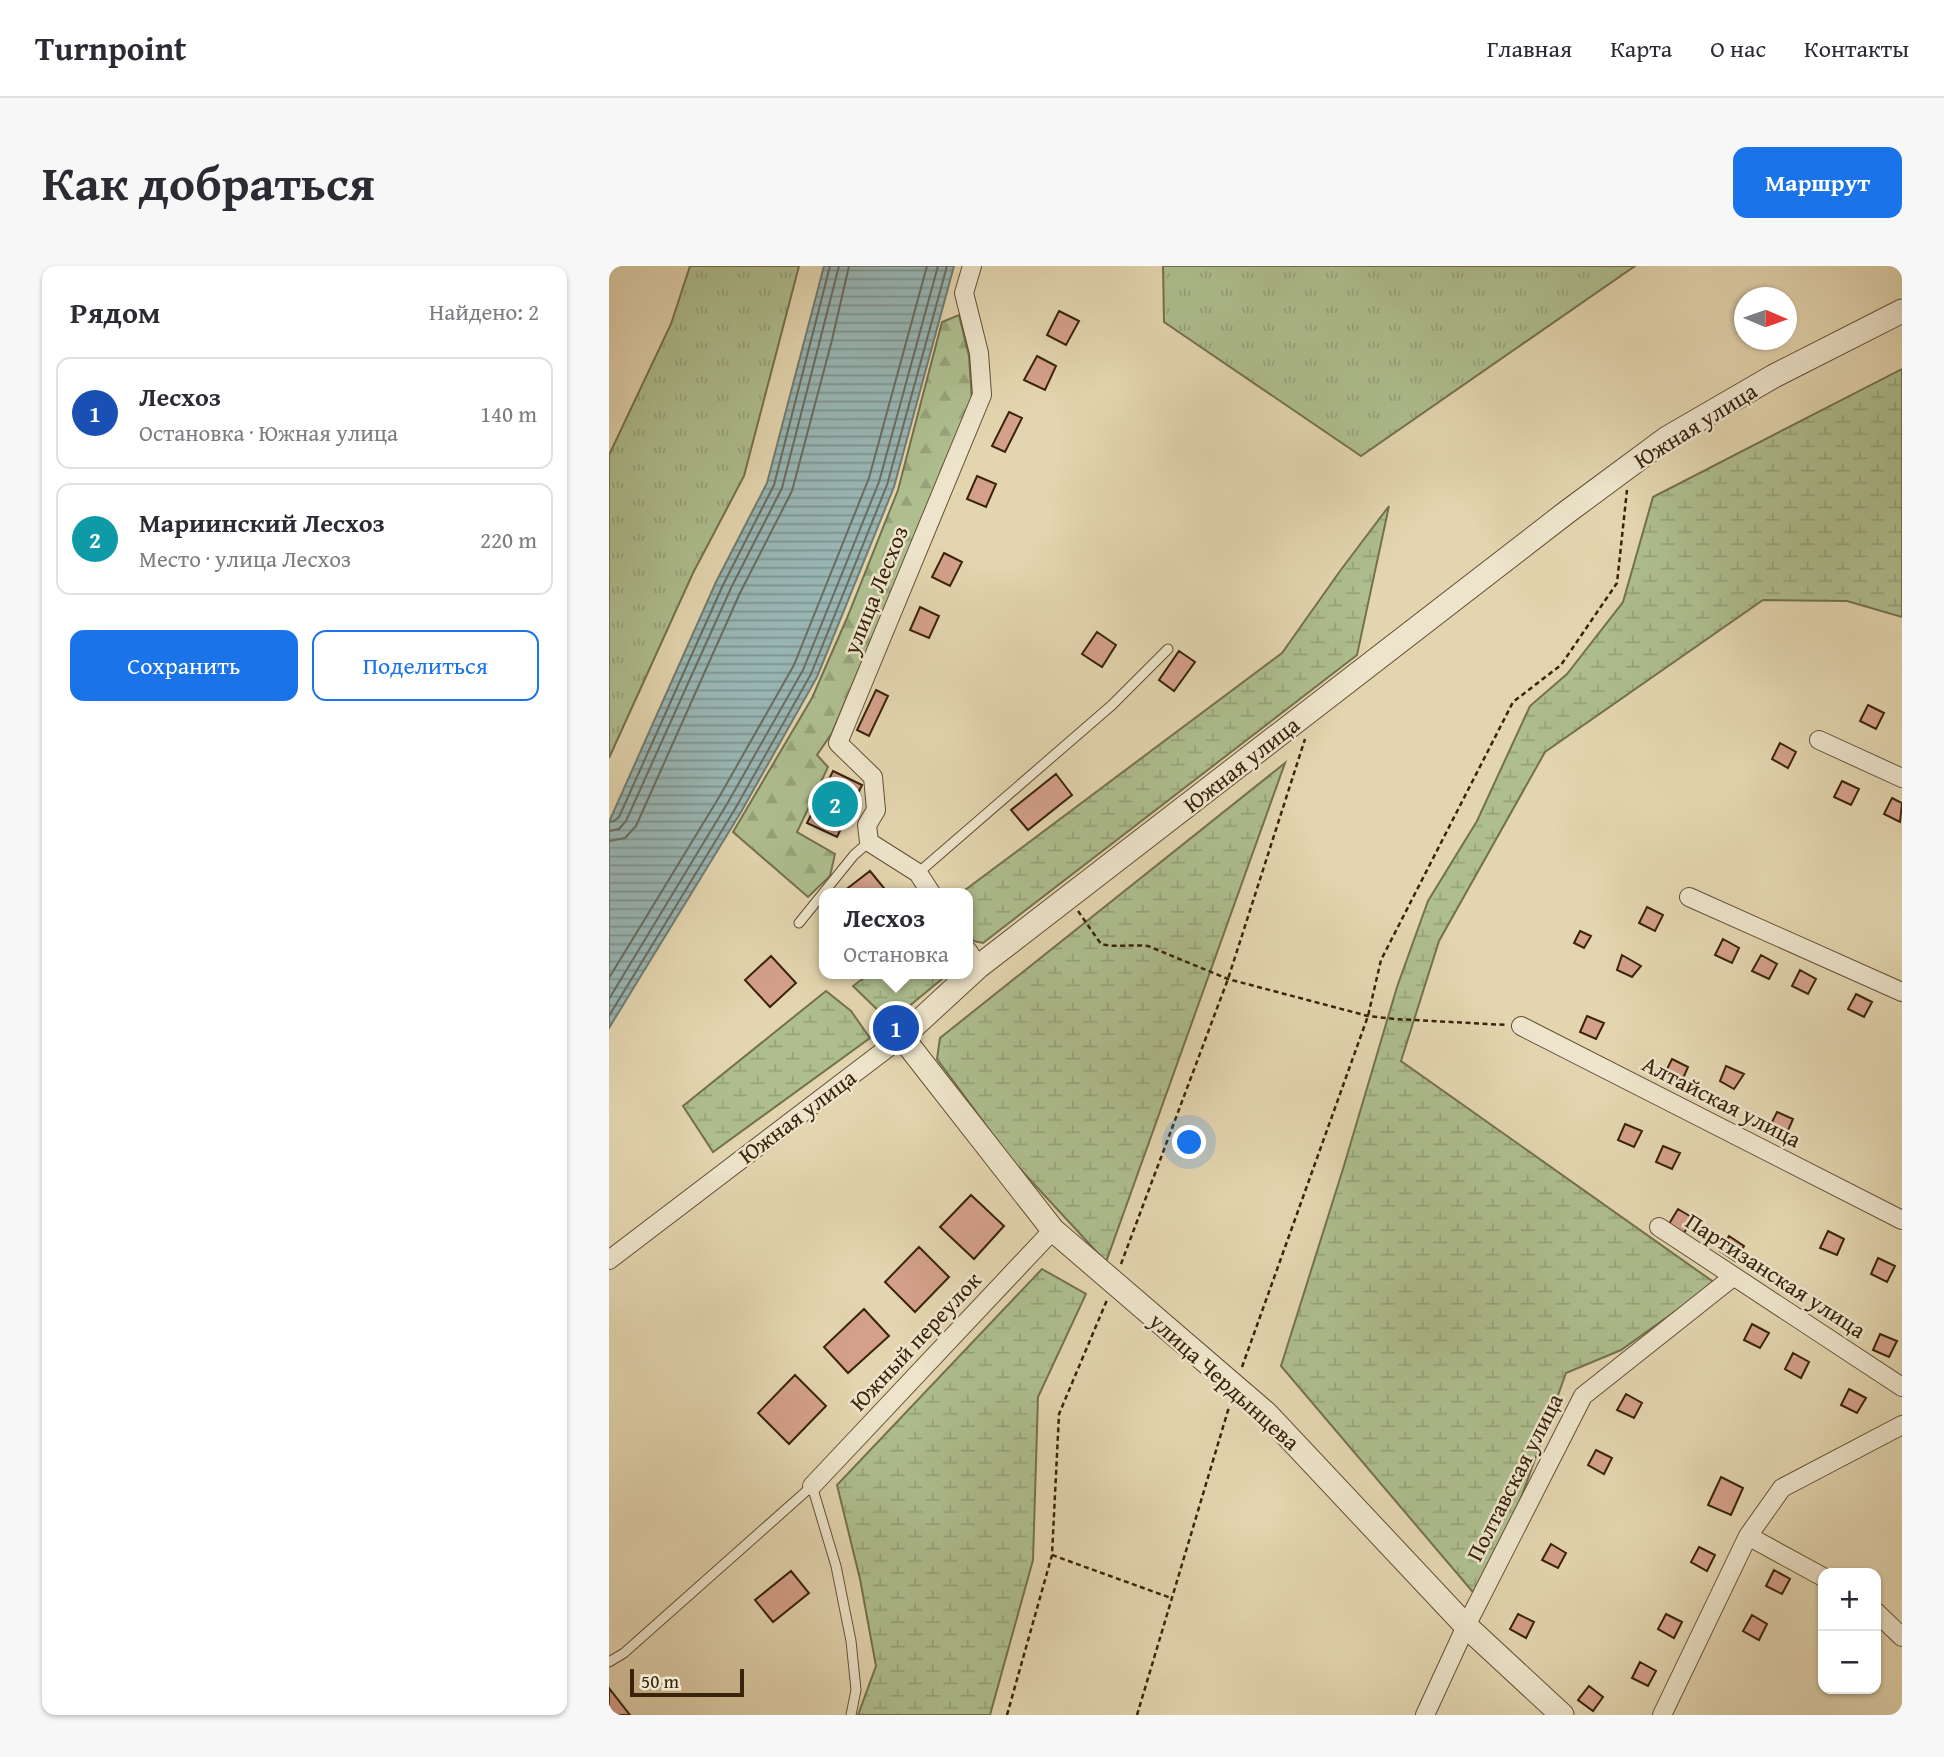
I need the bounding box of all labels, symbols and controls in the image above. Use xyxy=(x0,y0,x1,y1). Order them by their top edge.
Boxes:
text: Turnpoint xyxy=(35,24,187,72)
text: Главная xyxy=(1487,31,1572,66)
text: Карта xyxy=(1610,31,1672,66)
text: О нас xyxy=(1710,31,1766,66)
text: Контакты xyxy=(1804,31,1909,66)
text: Как добраться xyxy=(42,146,375,218)
button: Маршрут xyxy=(1733,147,1902,218)
north arrow xyxy=(1734,287,1797,350)
text: Рядом xyxy=(70,290,161,334)
text: Найдено: 2 xyxy=(429,295,539,328)
street label: Южная улица xyxy=(1627,374,1763,476)
text: Лесхоз xyxy=(139,377,221,416)
text: 1 xyxy=(89,397,101,430)
text: 140 m xyxy=(480,397,537,430)
text: Остановка · Южная улица xyxy=(139,416,398,449)
text: Мариинский Лесхоз xyxy=(139,503,385,542)
street label: улица Лесхоз xyxy=(834,521,916,660)
text: 2 xyxy=(89,523,101,556)
text: 220 m xyxy=(480,523,537,556)
text: Место · улица Лесхоз xyxy=(139,542,351,575)
button: Сохранить xyxy=(70,630,298,701)
button: Поделиться xyxy=(312,630,539,701)
street label: Южная улица xyxy=(1176,708,1306,820)
pin: 2 xyxy=(812,778,858,830)
popup xyxy=(819,888,973,979)
text: Лесхоз xyxy=(843,898,925,937)
text: Остановка xyxy=(843,937,949,970)
pin: 1 xyxy=(873,1002,919,1054)
street label: Алтайская улица xyxy=(1637,1047,1807,1155)
street label: Южная улица xyxy=(731,1061,863,1171)
your location xyxy=(1172,1125,1206,1159)
street label: Партизанская улица xyxy=(1679,1204,1873,1346)
street label: Южный переулок xyxy=(842,1264,988,1418)
street label: улица Чердынцева xyxy=(1142,1304,1308,1458)
street label: Полтавская улица xyxy=(1457,1387,1571,1567)
map controls xyxy=(1818,1568,1881,1694)
button: + xyxy=(1818,1568,1881,1631)
button: − xyxy=(1818,1631,1881,1694)
scale bar xyxy=(630,1666,744,1698)
text: 50 m xyxy=(641,1667,679,1695)

